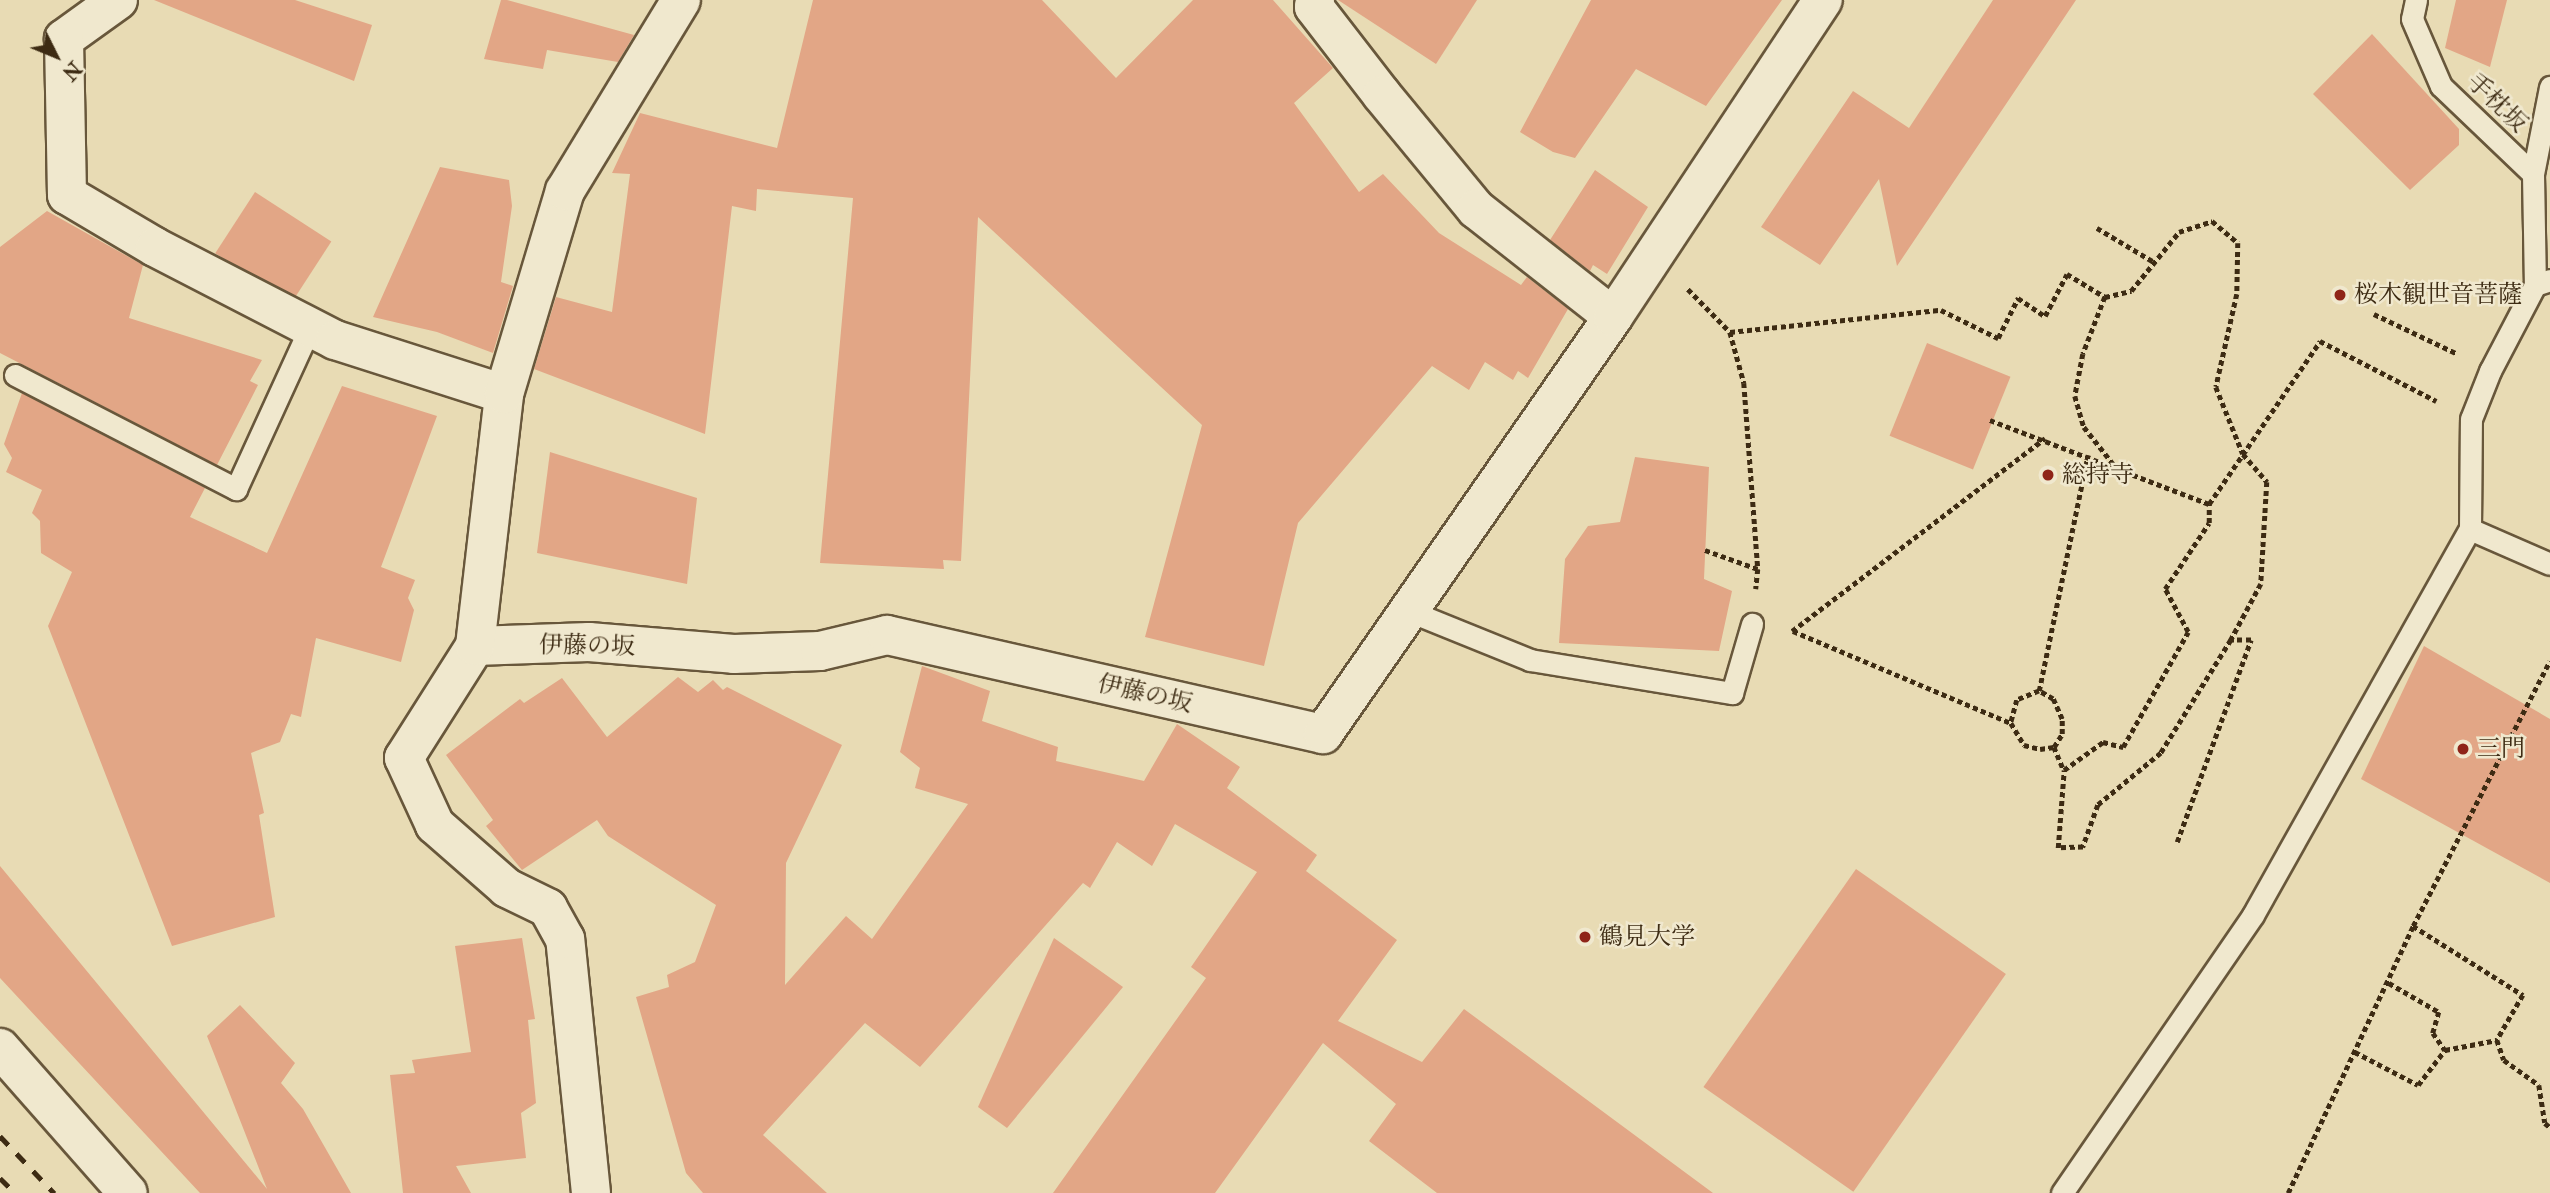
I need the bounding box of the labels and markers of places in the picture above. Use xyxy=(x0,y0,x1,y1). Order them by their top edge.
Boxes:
place label: 桜木観世音菩薩 xyxy=(2354,281,2522,309)
marker: 桜木観世音菩薩 xyxy=(2332,287,2348,303)
place label: 総持寺 xyxy=(2062,461,2134,489)
marker: 総持寺 xyxy=(2040,467,2056,483)
place label: 三門 xyxy=(2477,735,2525,763)
marker: 三門 xyxy=(2455,741,2471,757)
place label: 鶴見大学 xyxy=(1599,923,1695,951)
marker: 鶴見大学 xyxy=(1577,929,1593,945)

